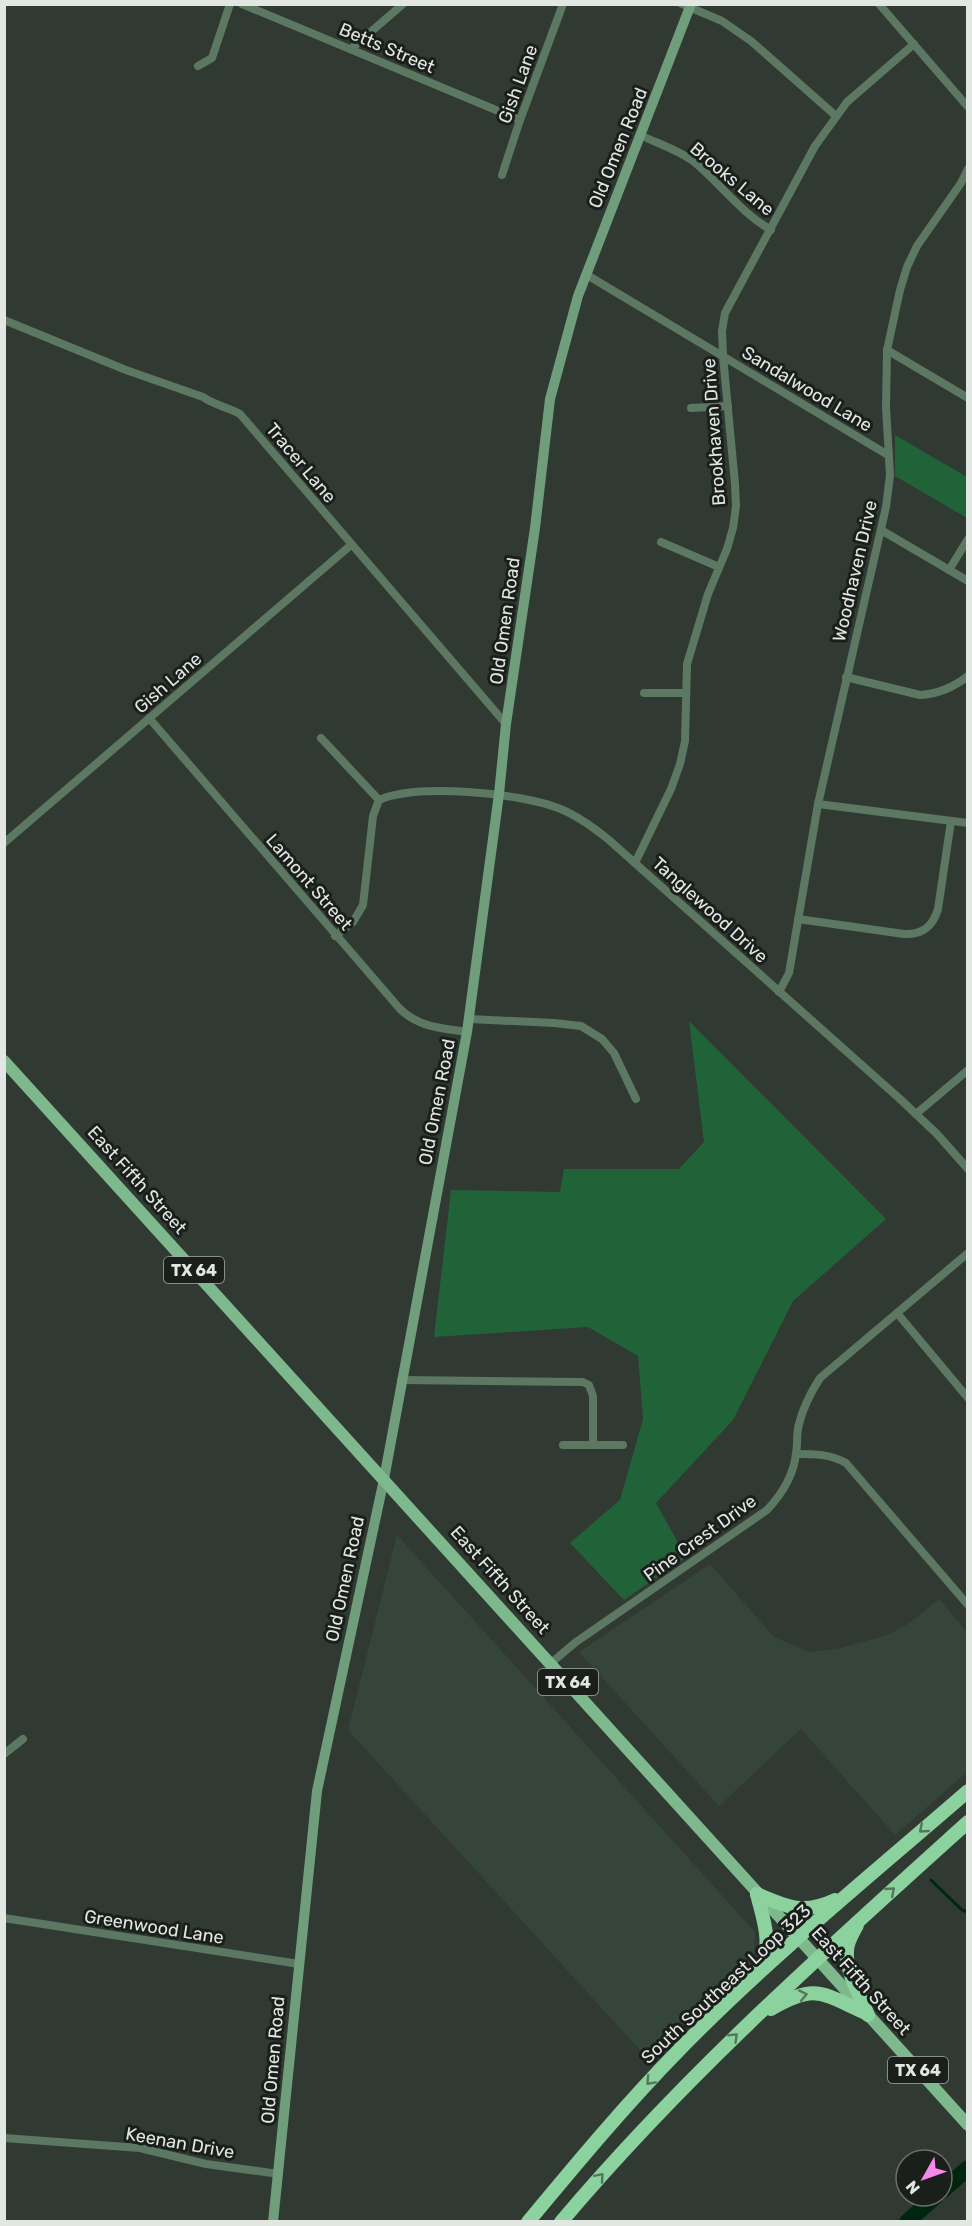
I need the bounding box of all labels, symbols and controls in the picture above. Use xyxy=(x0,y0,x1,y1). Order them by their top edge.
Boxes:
street label: Betts Street xyxy=(336,18,438,78)
street label: Gish Lane xyxy=(494,42,542,126)
street label: Old Omen Road xyxy=(584,85,652,211)
street label: Brooks Lane xyxy=(685,137,779,221)
street label: Sandalwood Lane xyxy=(738,341,876,437)
street label: Brookhaven Drive xyxy=(698,358,730,506)
street label: Tracer Lane xyxy=(261,419,341,507)
street label: Woodhaven Drive xyxy=(828,498,882,644)
street label: Old Omen Road xyxy=(485,556,525,686)
street label: Gish Lane xyxy=(130,648,206,718)
street label: Lamont Street xyxy=(261,829,357,935)
street label: Tanglewood Drive xyxy=(648,852,772,968)
street label: Old Omen Road xyxy=(414,1037,460,1167)
street label: East Fifth Street xyxy=(83,1121,191,1239)
road number: TX 64 xyxy=(164,1257,224,1283)
street label: Pine Crest Drive xyxy=(639,1490,761,1586)
street label: Old Omen Road xyxy=(321,1514,369,1644)
street label: East Fifth Street xyxy=(446,1521,554,1639)
road number: TX 64 xyxy=(538,1669,598,1695)
one-way arrow xyxy=(919,1822,930,1833)
one-way arrow xyxy=(884,1887,895,1898)
street label: South Southeast Loop 323 xyxy=(637,1900,815,2068)
street label: Greenwood Lane xyxy=(83,1905,225,1949)
street label: East Fifth Street xyxy=(807,1922,915,2040)
one-way arrow xyxy=(797,1989,807,2002)
street label: Old Omen Road xyxy=(256,1995,290,2125)
one-way arrow xyxy=(727,2033,738,2044)
road number: TX 64 xyxy=(888,2057,948,2083)
one-way arrow xyxy=(646,2074,657,2085)
street label: Keenan Drive xyxy=(124,2123,236,2163)
north arrow xyxy=(894,2148,954,2208)
one-way arrow xyxy=(593,2173,604,2184)
text: N xyxy=(902,2177,924,2198)

